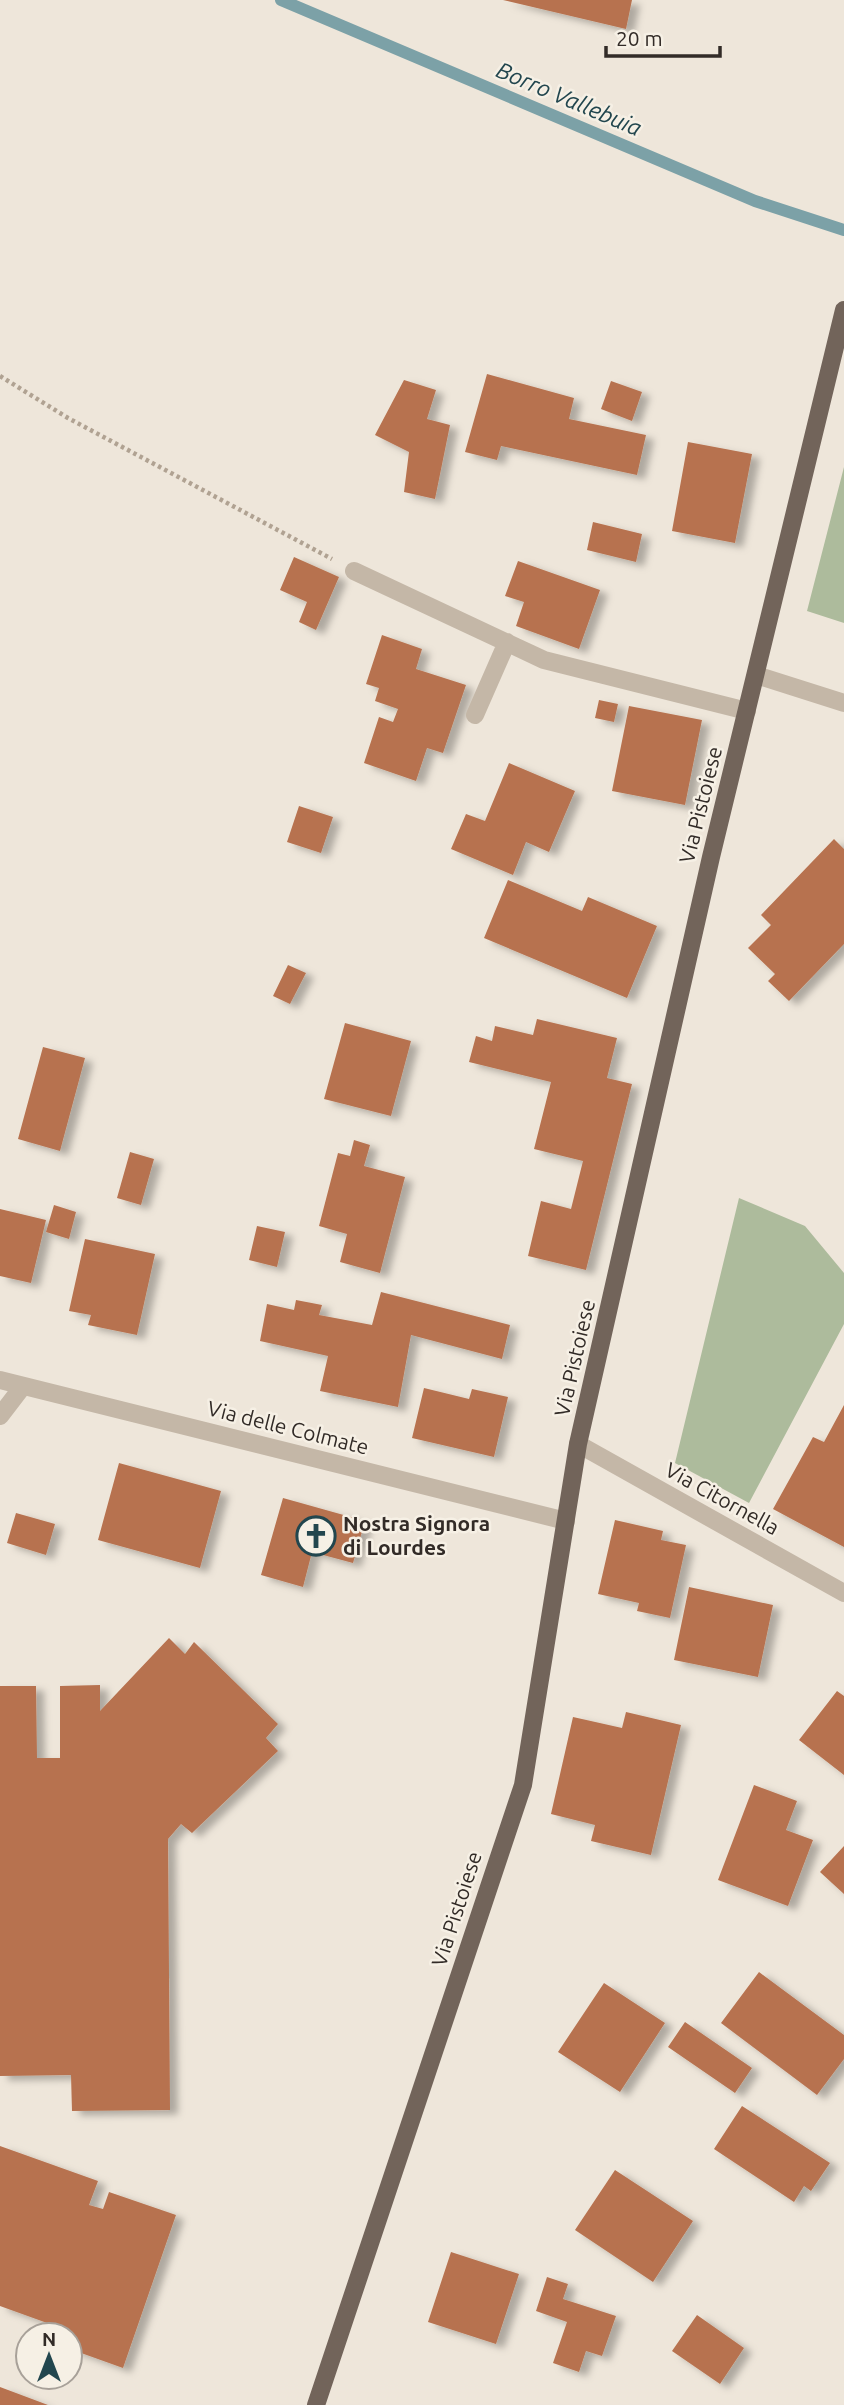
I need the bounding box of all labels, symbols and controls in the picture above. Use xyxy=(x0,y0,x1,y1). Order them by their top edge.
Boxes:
scale bar xyxy=(606,14,720,58)
text: 20 m xyxy=(616,26,663,50)
water label: Borro Vallebuia xyxy=(493,57,646,140)
street label: Via Pistoiese xyxy=(674,744,726,866)
street label: Via Pistoiese xyxy=(549,1297,599,1419)
street label: Via delle Colmate xyxy=(205,1395,371,1459)
street label: Via Citornella xyxy=(661,1457,784,1539)
place label: Nostra Signora di Lourdes xyxy=(343,1511,490,1559)
church icon: Nostra Signora di Lourdes xyxy=(295,1515,337,1557)
street label: Via Pistoiese xyxy=(426,1848,486,1969)
north arrow xyxy=(14,2321,84,2391)
text: N xyxy=(42,2328,56,2350)

